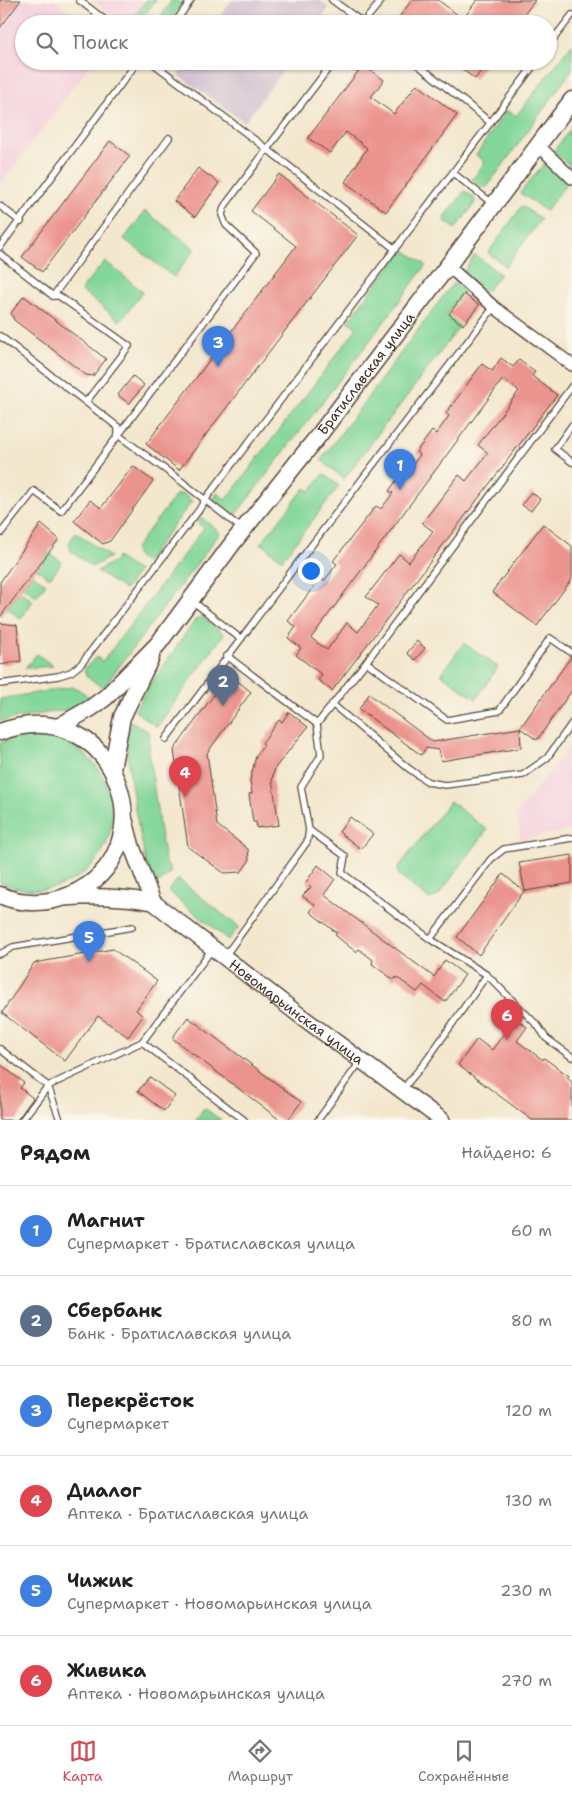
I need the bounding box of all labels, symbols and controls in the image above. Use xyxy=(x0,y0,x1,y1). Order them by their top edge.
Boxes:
search box xyxy=(15,15,557,70)
icon: search xyxy=(33,29,61,57)
text: Поиск xyxy=(73,30,128,55)
street label: Братиславская улица xyxy=(313,308,418,438)
pin: 3 xyxy=(202,326,234,367)
pin: 1 xyxy=(384,449,416,490)
your location xyxy=(298,558,324,584)
pin: 2 xyxy=(207,665,239,706)
pin: 4 xyxy=(169,756,201,797)
pin: 5 xyxy=(73,921,105,962)
street label: Новомарьинская улица xyxy=(226,955,368,1069)
pin: 6 xyxy=(491,999,523,1040)
text: Рядом xyxy=(20,1139,90,1167)
text: Найдено: 6 xyxy=(461,1142,552,1163)
text: Магнит xyxy=(67,1208,145,1233)
text: 1 xyxy=(32,1220,40,1241)
text: 60 m xyxy=(511,1220,552,1241)
text: Супермаркет · Братиславская улица xyxy=(67,1233,355,1254)
text: Сбербанк xyxy=(67,1298,162,1323)
text: 2 xyxy=(30,1310,42,1331)
text: 80 m xyxy=(511,1310,552,1331)
text: Банк · Братиславская улица xyxy=(67,1323,291,1344)
text: Перекрёсток xyxy=(67,1388,194,1413)
text: 3 xyxy=(30,1400,42,1421)
text: 120 m xyxy=(505,1400,552,1421)
text: Супермаркет xyxy=(67,1413,169,1434)
text: Диалог xyxy=(67,1478,142,1503)
text: 4 xyxy=(30,1490,42,1511)
text: 130 m xyxy=(505,1490,552,1511)
text: Аптека · Братиславская улица xyxy=(67,1503,308,1524)
text: Чижик xyxy=(67,1568,133,1593)
text: 5 xyxy=(31,1580,41,1601)
text: 230 m xyxy=(500,1580,552,1601)
text: Супермаркет · Новомарьинская улица xyxy=(67,1593,372,1614)
text: Живика xyxy=(67,1658,146,1683)
text: 6 xyxy=(30,1670,42,1691)
text: 270 m xyxy=(501,1670,552,1691)
text: Аптека · Новомарьинская улица xyxy=(67,1683,325,1704)
tab: Карта xyxy=(63,1737,103,1785)
tab: Маршрут xyxy=(228,1737,293,1785)
tab: Сохранённые xyxy=(418,1737,509,1785)

